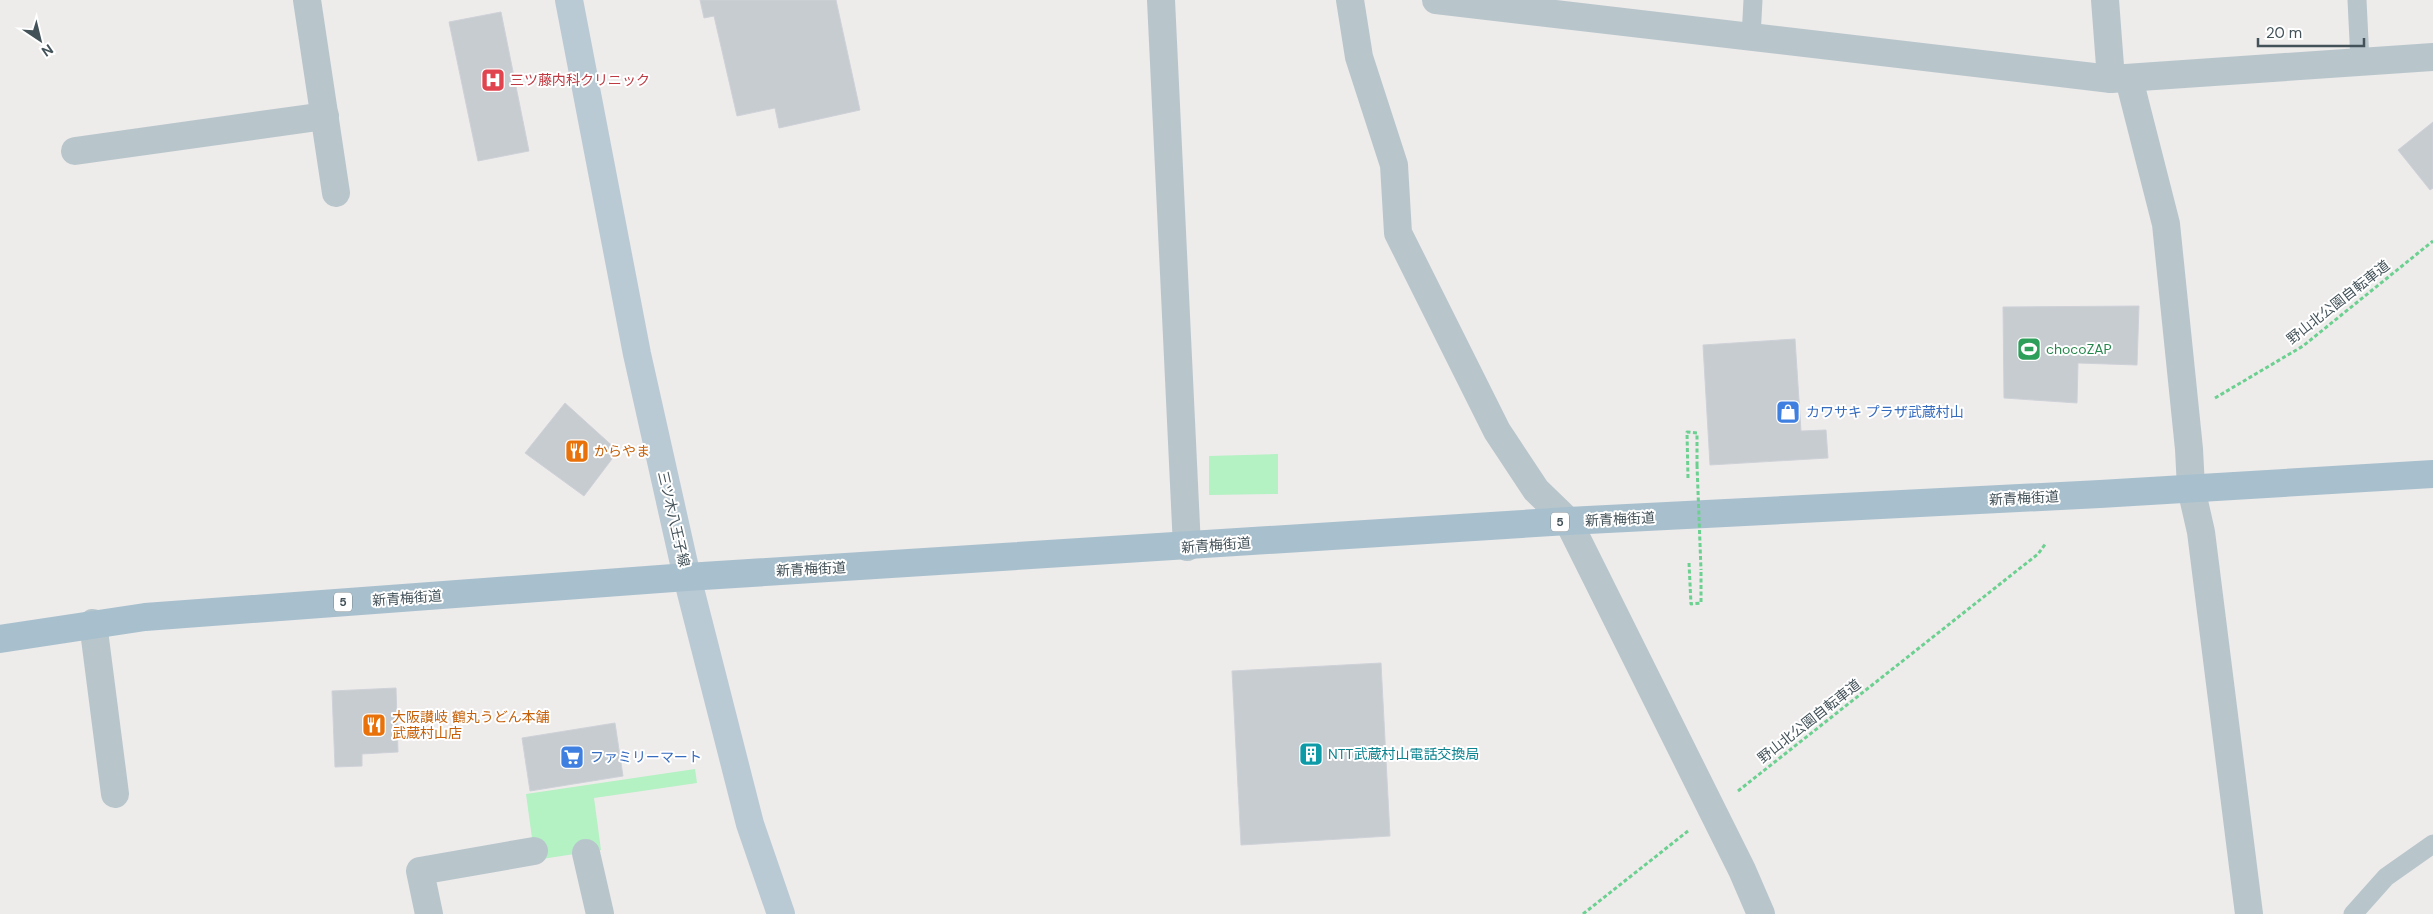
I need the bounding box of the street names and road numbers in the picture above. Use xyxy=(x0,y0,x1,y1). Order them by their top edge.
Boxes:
street label: 野山北公園自転車道 xyxy=(2283,256,2393,348)
street label: 三ツ木八王子線 xyxy=(654,469,694,569)
street label: 新青梅街道 xyxy=(1989,487,2059,509)
street label: 新青梅街道 xyxy=(1585,508,1655,530)
road number: 5 xyxy=(1551,512,1569,532)
street label: 新青梅街道 xyxy=(1180,534,1252,556)
street label: 新青梅街道 xyxy=(776,558,846,580)
street label: 新青梅街道 xyxy=(371,587,443,609)
road number: 5 xyxy=(334,592,352,612)
street label: 野山北公園自転車道 xyxy=(1754,675,1864,767)

